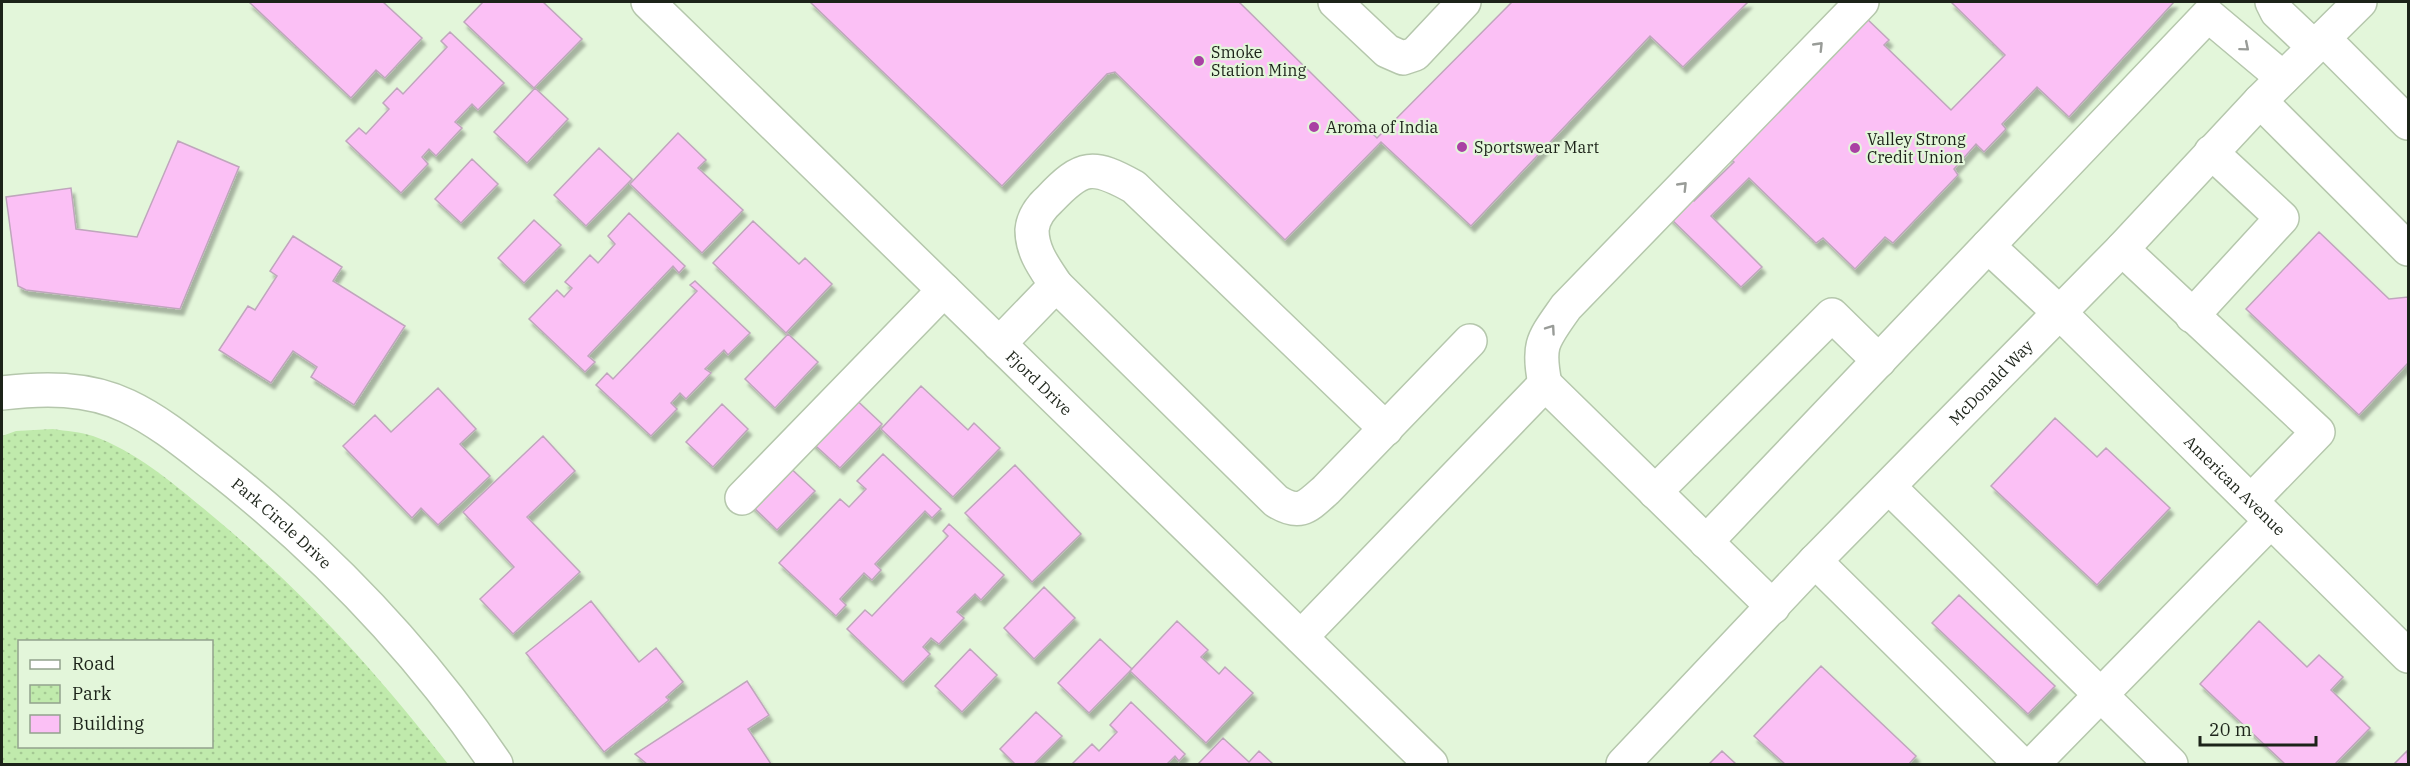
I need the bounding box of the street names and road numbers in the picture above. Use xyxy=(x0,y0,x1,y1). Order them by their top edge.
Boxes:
street label: McDonald Way xyxy=(1945,335,2037,429)
street label: Fjord Drive xyxy=(1002,346,1077,419)
street label: American Avenue xyxy=(2180,431,2290,540)
street label: Park Circle Drive xyxy=(228,473,336,573)

